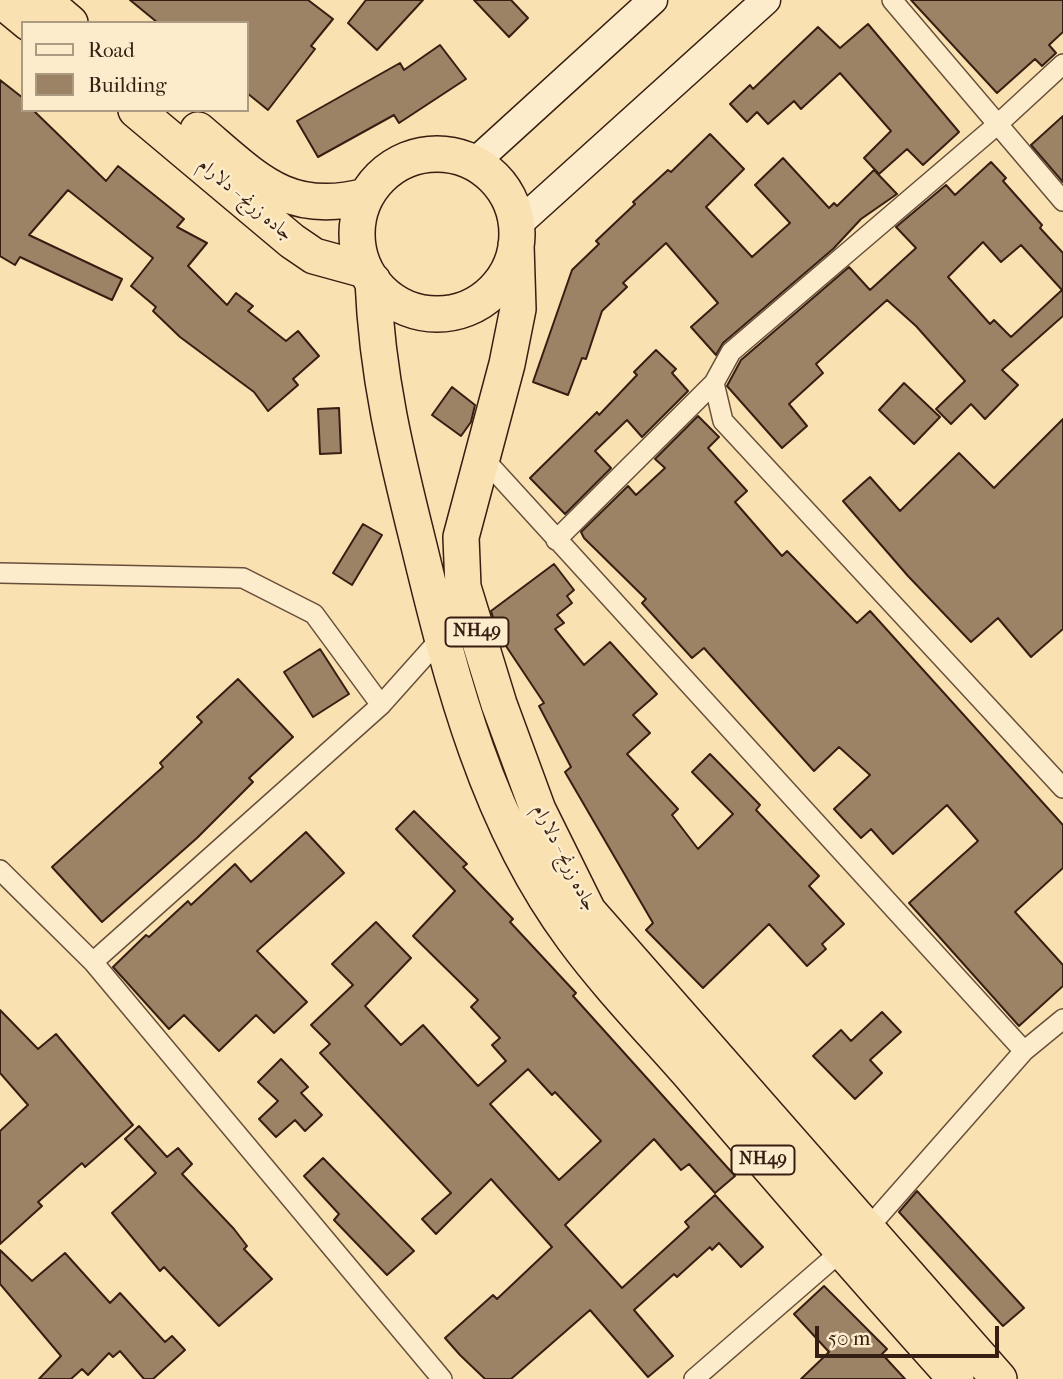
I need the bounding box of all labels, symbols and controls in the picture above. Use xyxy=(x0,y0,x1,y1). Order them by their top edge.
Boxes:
legend xyxy=(21,21,248,112)
text: Road xyxy=(88,38,135,62)
text: Building xyxy=(88,73,166,97)
street label: جاده زرنج - دلارام xyxy=(193,154,297,246)
road number: NH49 xyxy=(446,618,508,646)
street label: جاده زرنج - دلارام xyxy=(527,801,601,915)
road number: NH49 xyxy=(732,1146,794,1175)
scale bar xyxy=(818,1312,1002,1356)
text: 50 m xyxy=(828,1326,871,1350)

